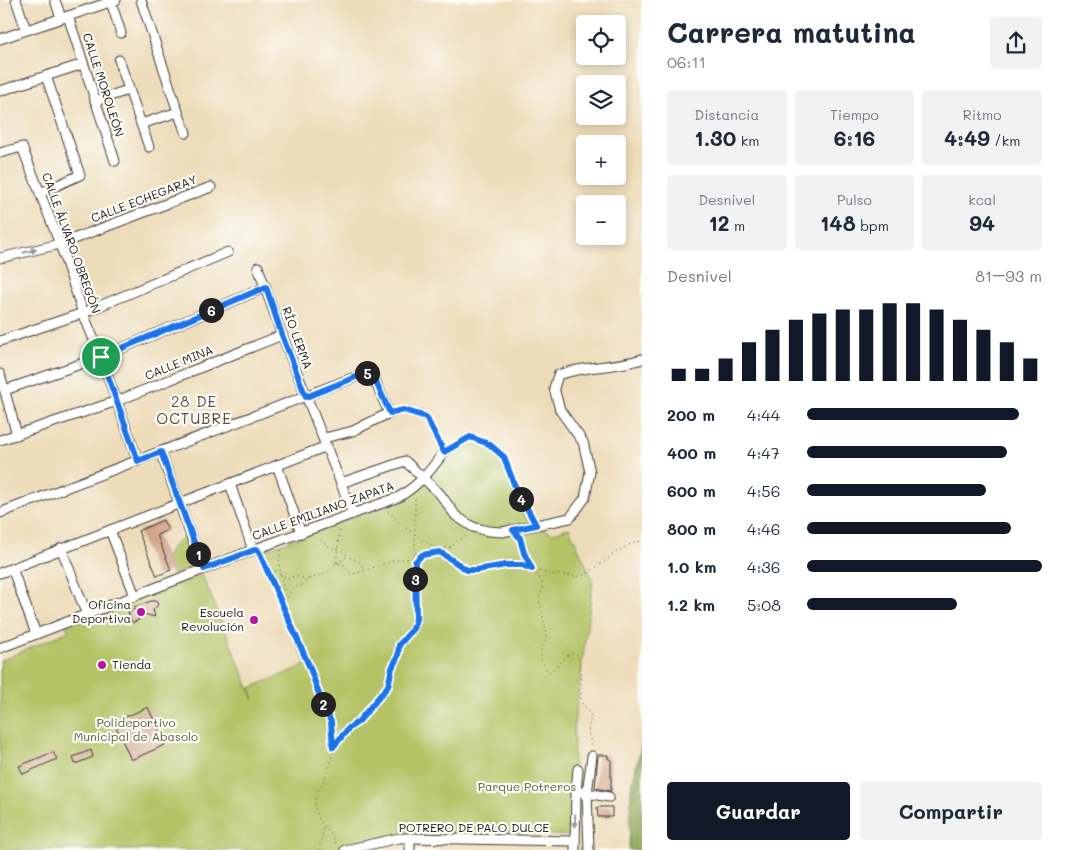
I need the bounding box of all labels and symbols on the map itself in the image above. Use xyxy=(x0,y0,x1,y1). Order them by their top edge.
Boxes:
street label: CALLE MOROLEÓN xyxy=(80,31,128,139)
street label: CALLE ÁLVARO OBREGÓN xyxy=(39,170,105,315)
street label: CALLE ECHEGARAY xyxy=(88,170,199,226)
one-way arrow xyxy=(22,247,37,255)
pin: 6 xyxy=(198,298,224,322)
street label: RÍO LERMA xyxy=(279,304,317,371)
pin xyxy=(80,336,122,378)
street label: CALLE MINA xyxy=(142,341,215,383)
pin: 5 xyxy=(354,360,380,386)
district label: 28 DE OCTUBRE xyxy=(156,391,232,428)
street label: CALLE EMILIANO ZAPATA xyxy=(249,477,396,543)
pin: 4 xyxy=(508,486,534,512)
pin: 1 xyxy=(186,542,210,566)
pin: 3 xyxy=(402,566,428,592)
place label: Oficina Deportiva xyxy=(72,596,131,626)
place label: Escuela Revolución xyxy=(181,604,244,634)
marker: Oficina Deportiva xyxy=(135,606,147,618)
marker: Escuela Revolución xyxy=(248,614,260,626)
place label: Tienda xyxy=(112,656,152,672)
marker: Tienda xyxy=(96,659,108,671)
pin: 2 xyxy=(310,692,336,716)
park label: Polideportivo Municipal de Abasolo xyxy=(74,714,198,744)
park label: Parque Potreros xyxy=(478,778,576,794)
one-way arrow xyxy=(571,813,579,829)
street label: POTRERO DE PALO DULCE xyxy=(399,819,549,835)

